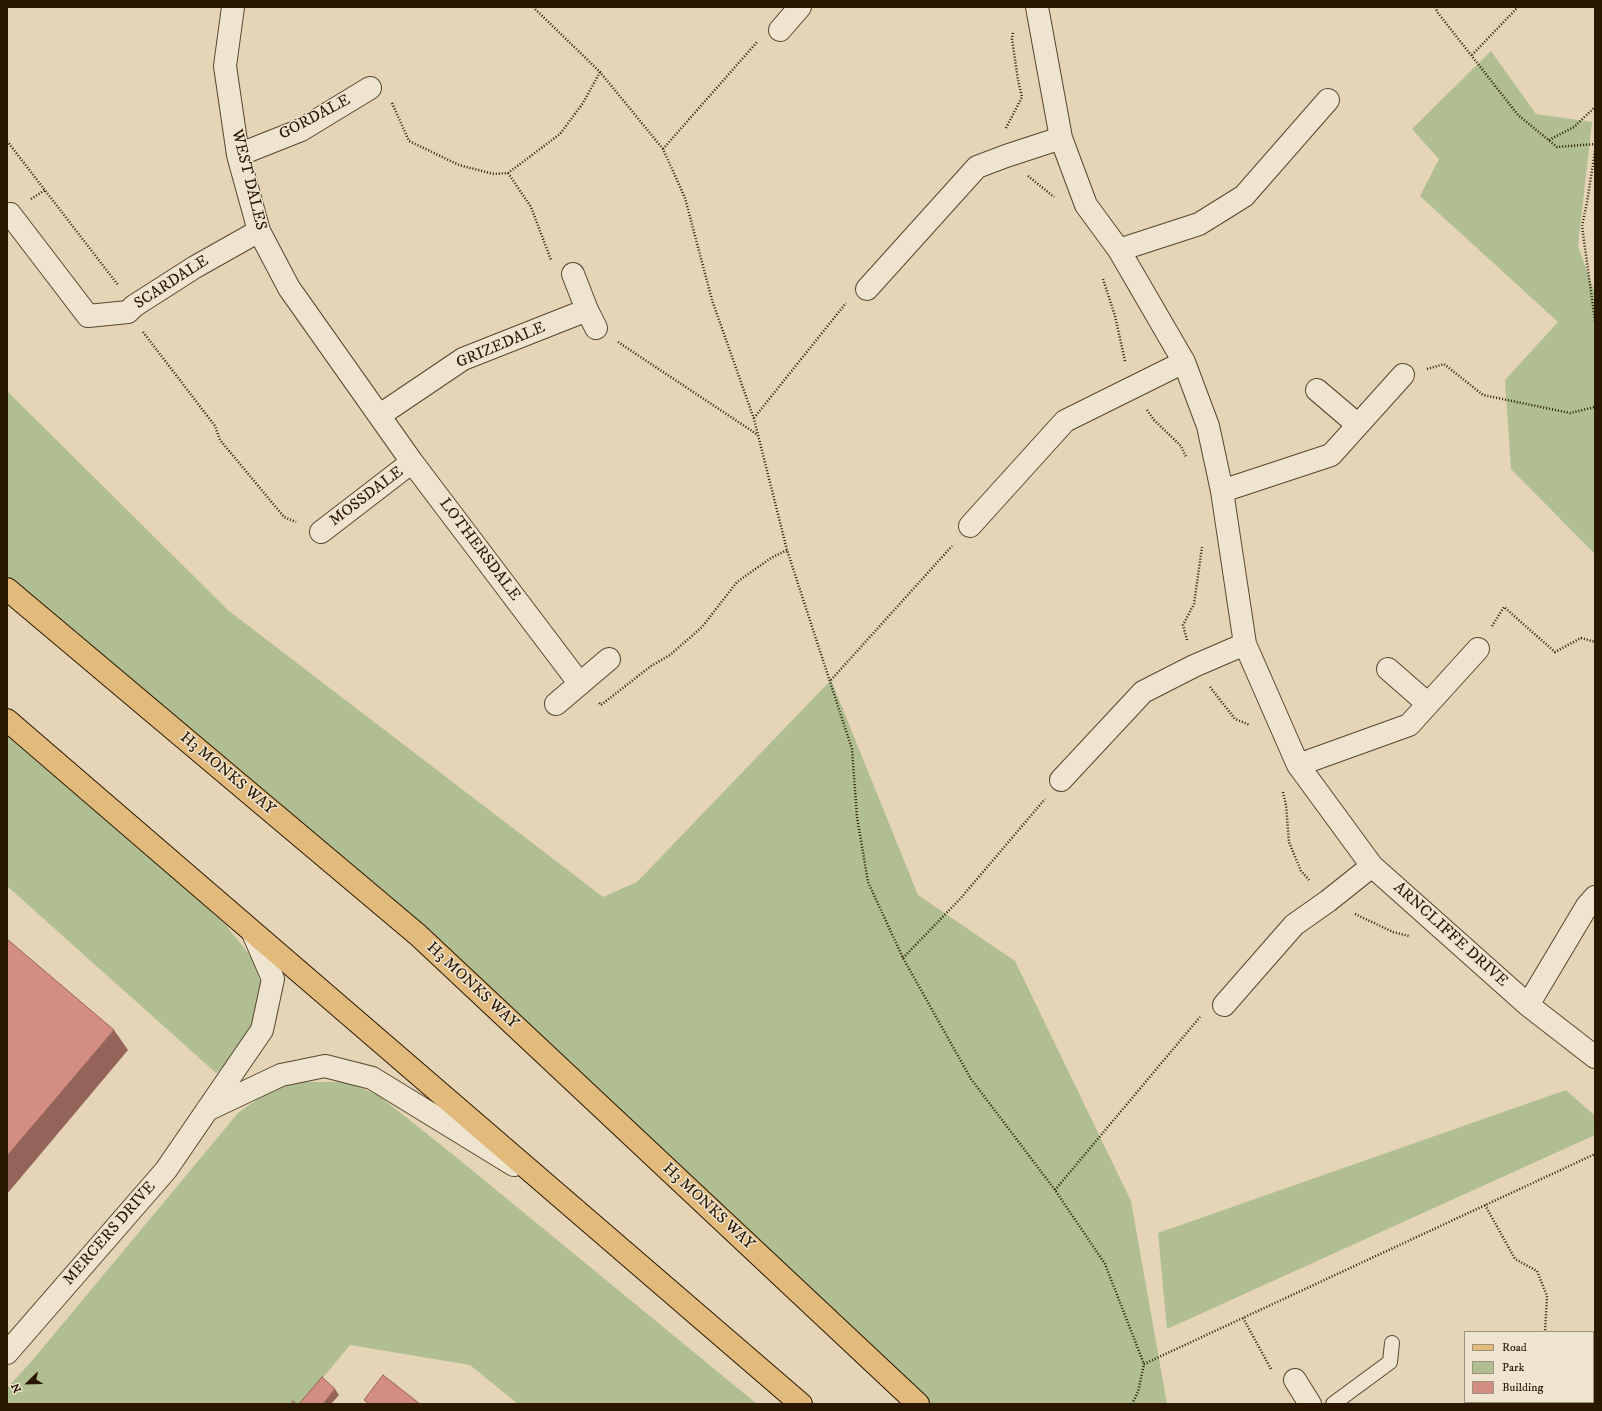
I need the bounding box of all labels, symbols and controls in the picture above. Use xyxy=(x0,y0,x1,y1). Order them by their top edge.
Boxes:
street label: GORDALE xyxy=(276,91,354,145)
street label: WEST DALES xyxy=(226,128,270,232)
street label: SCARDALE xyxy=(131,252,213,314)
street label: GRIZEDALE xyxy=(454,319,548,373)
street label: MOSSDALE xyxy=(326,463,408,531)
street label: LOTHERSDALE xyxy=(434,495,524,605)
street label: H3 MONKS WAY xyxy=(175,729,279,819)
street label: ARNCLIFFE DRIVE xyxy=(1389,879,1511,991)
street label: H3 MONKS WAY xyxy=(422,939,522,1033)
street label: H3 MONKS WAY xyxy=(658,1160,758,1254)
street label: MERCERS DRIVE xyxy=(60,1178,160,1290)
legend xyxy=(1464,1331,1594,1403)
text: Road xyxy=(1502,1340,1527,1355)
text: Park xyxy=(1502,1360,1524,1375)
north arrow xyxy=(8,1363,48,1403)
text: Building xyxy=(1502,1380,1543,1395)
text: N xyxy=(9,1381,25,1395)

